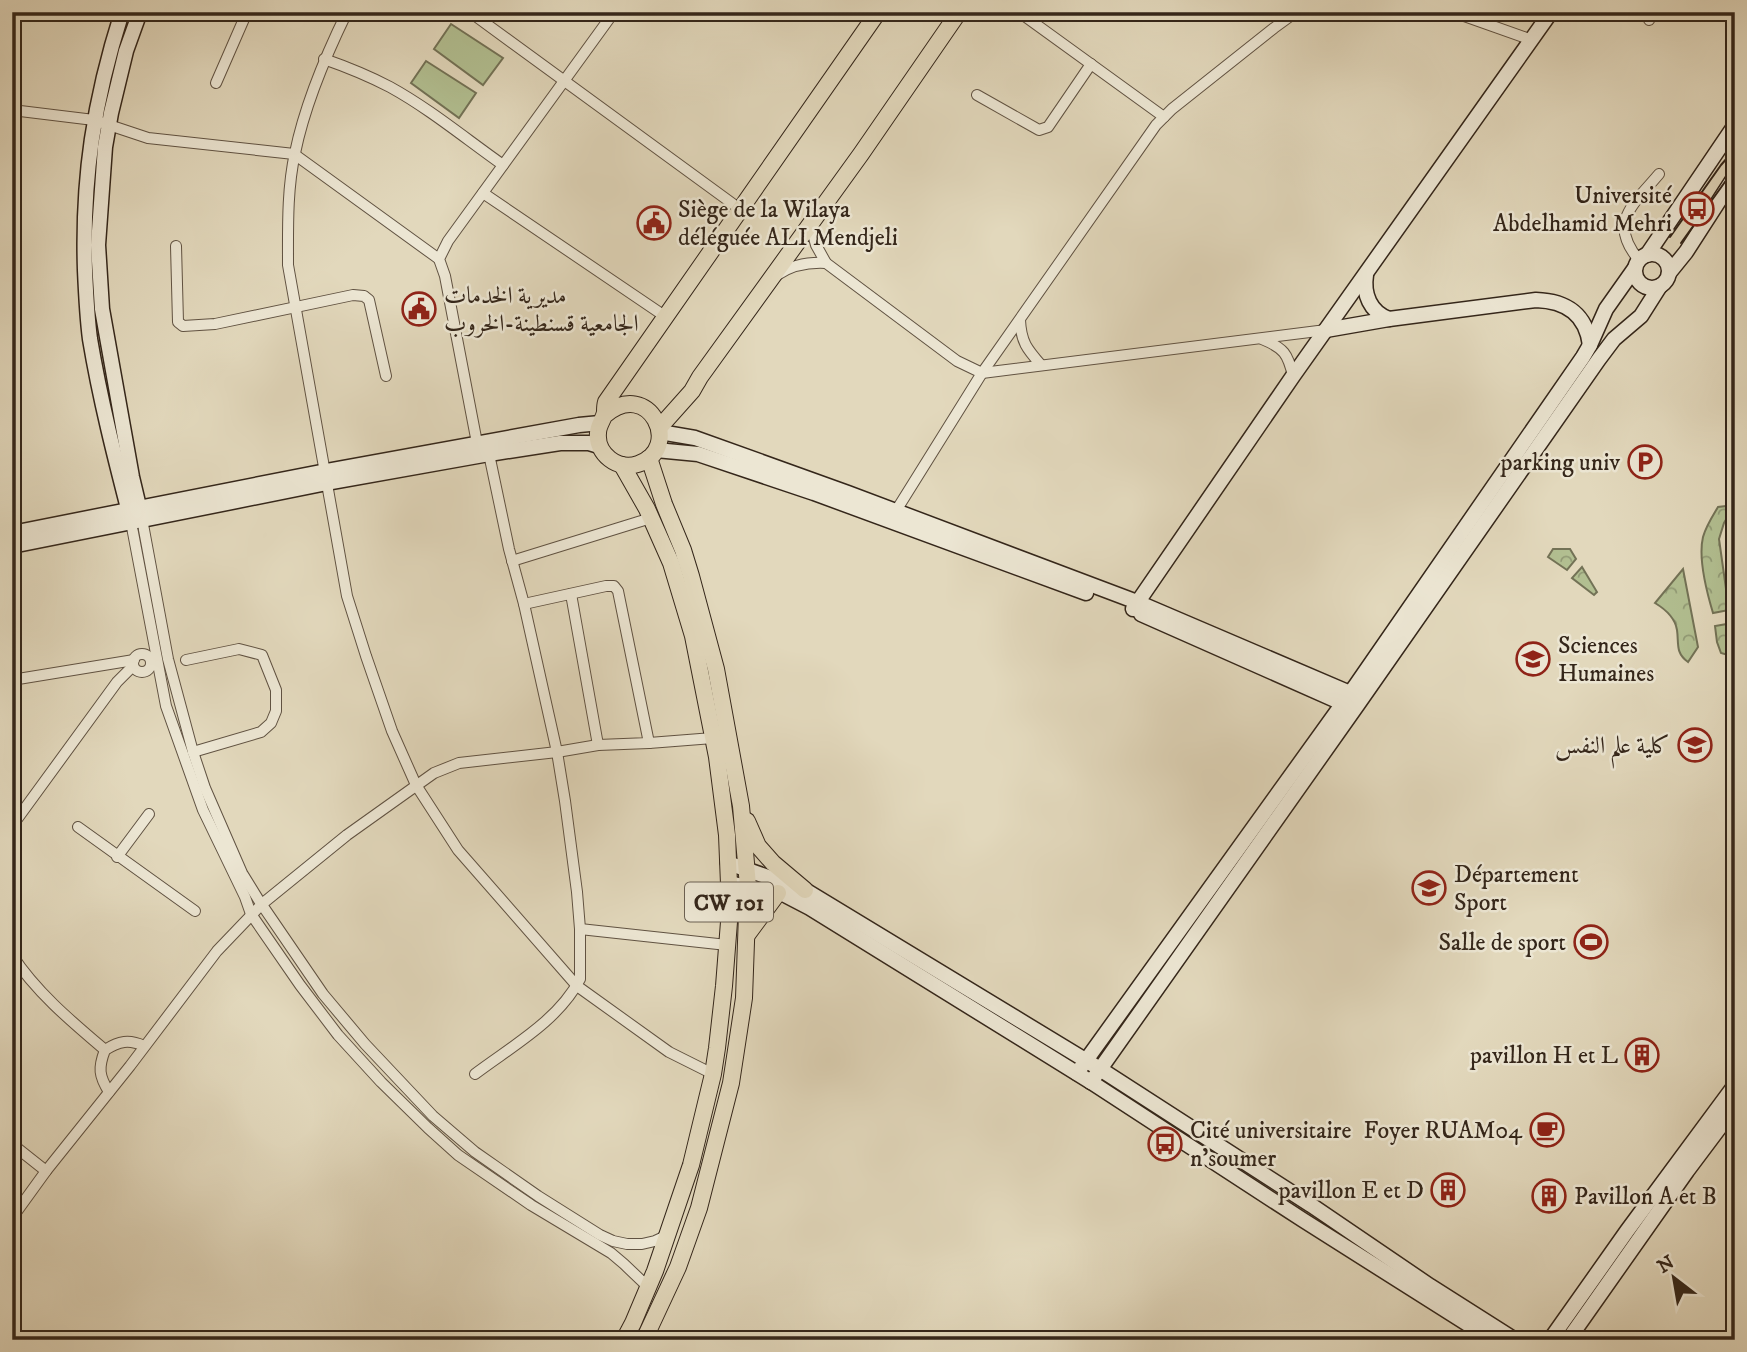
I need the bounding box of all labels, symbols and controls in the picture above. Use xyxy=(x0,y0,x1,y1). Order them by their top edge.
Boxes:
place label: Université Abdelhamid Mehri xyxy=(1493,181,1672,239)
bus stop icon: Université Abdelhamid Mehri xyxy=(1678,190,1716,228)
place label: Siège de la Wilaya déléguée ALI Mendjeli xyxy=(678,195,898,253)
public building icon: Siège de la Wilaya déléguée ALI Mendjeli xyxy=(635,204,673,242)
place label: مديرية الخدمات الجامعية قسنطينة-الخروب xyxy=(444,281,639,339)
public building icon: مديرية الخدمات الجامعية قسنطينة-الخروب xyxy=(400,290,438,328)
parking icon: parking univ xyxy=(1626,443,1664,481)
place label: parking univ xyxy=(1500,448,1620,478)
place label: Sciences Humaines xyxy=(1558,631,1654,689)
school or university icon: Sciences Humaines xyxy=(1514,640,1552,678)
school or university icon: كلية علم النفس xyxy=(1676,726,1714,764)
place label: كلية علم النفس xyxy=(1555,731,1670,769)
place label: Département Sport xyxy=(1454,860,1579,918)
school or university icon: Département Sport xyxy=(1410,869,1448,907)
road number: CW 101 xyxy=(685,882,773,922)
sports icon: Salle de sport xyxy=(1572,923,1610,961)
place label: Salle de sport xyxy=(1438,928,1566,958)
building icon: pavillon H et L xyxy=(1623,1036,1661,1074)
place label: pavillon H et L xyxy=(1469,1041,1618,1071)
cafe icon: Foyer RUAM04 xyxy=(1528,1111,1566,1149)
place label: Cité universitaire n'soumer xyxy=(1190,1116,1352,1174)
place label: Foyer RUAM04 xyxy=(1364,1116,1523,1146)
bus stop icon: Cité universitaire n'soumer xyxy=(1146,1125,1184,1163)
building icon: pavillon E et D xyxy=(1429,1171,1467,1209)
place label: pavillon E et D xyxy=(1278,1176,1424,1206)
building icon: Pavillon A et B xyxy=(1530,1177,1568,1215)
place label: Pavillon A et B xyxy=(1574,1182,1717,1212)
north arrow xyxy=(1638,1244,1708,1314)
text: N xyxy=(1653,1251,1679,1279)

